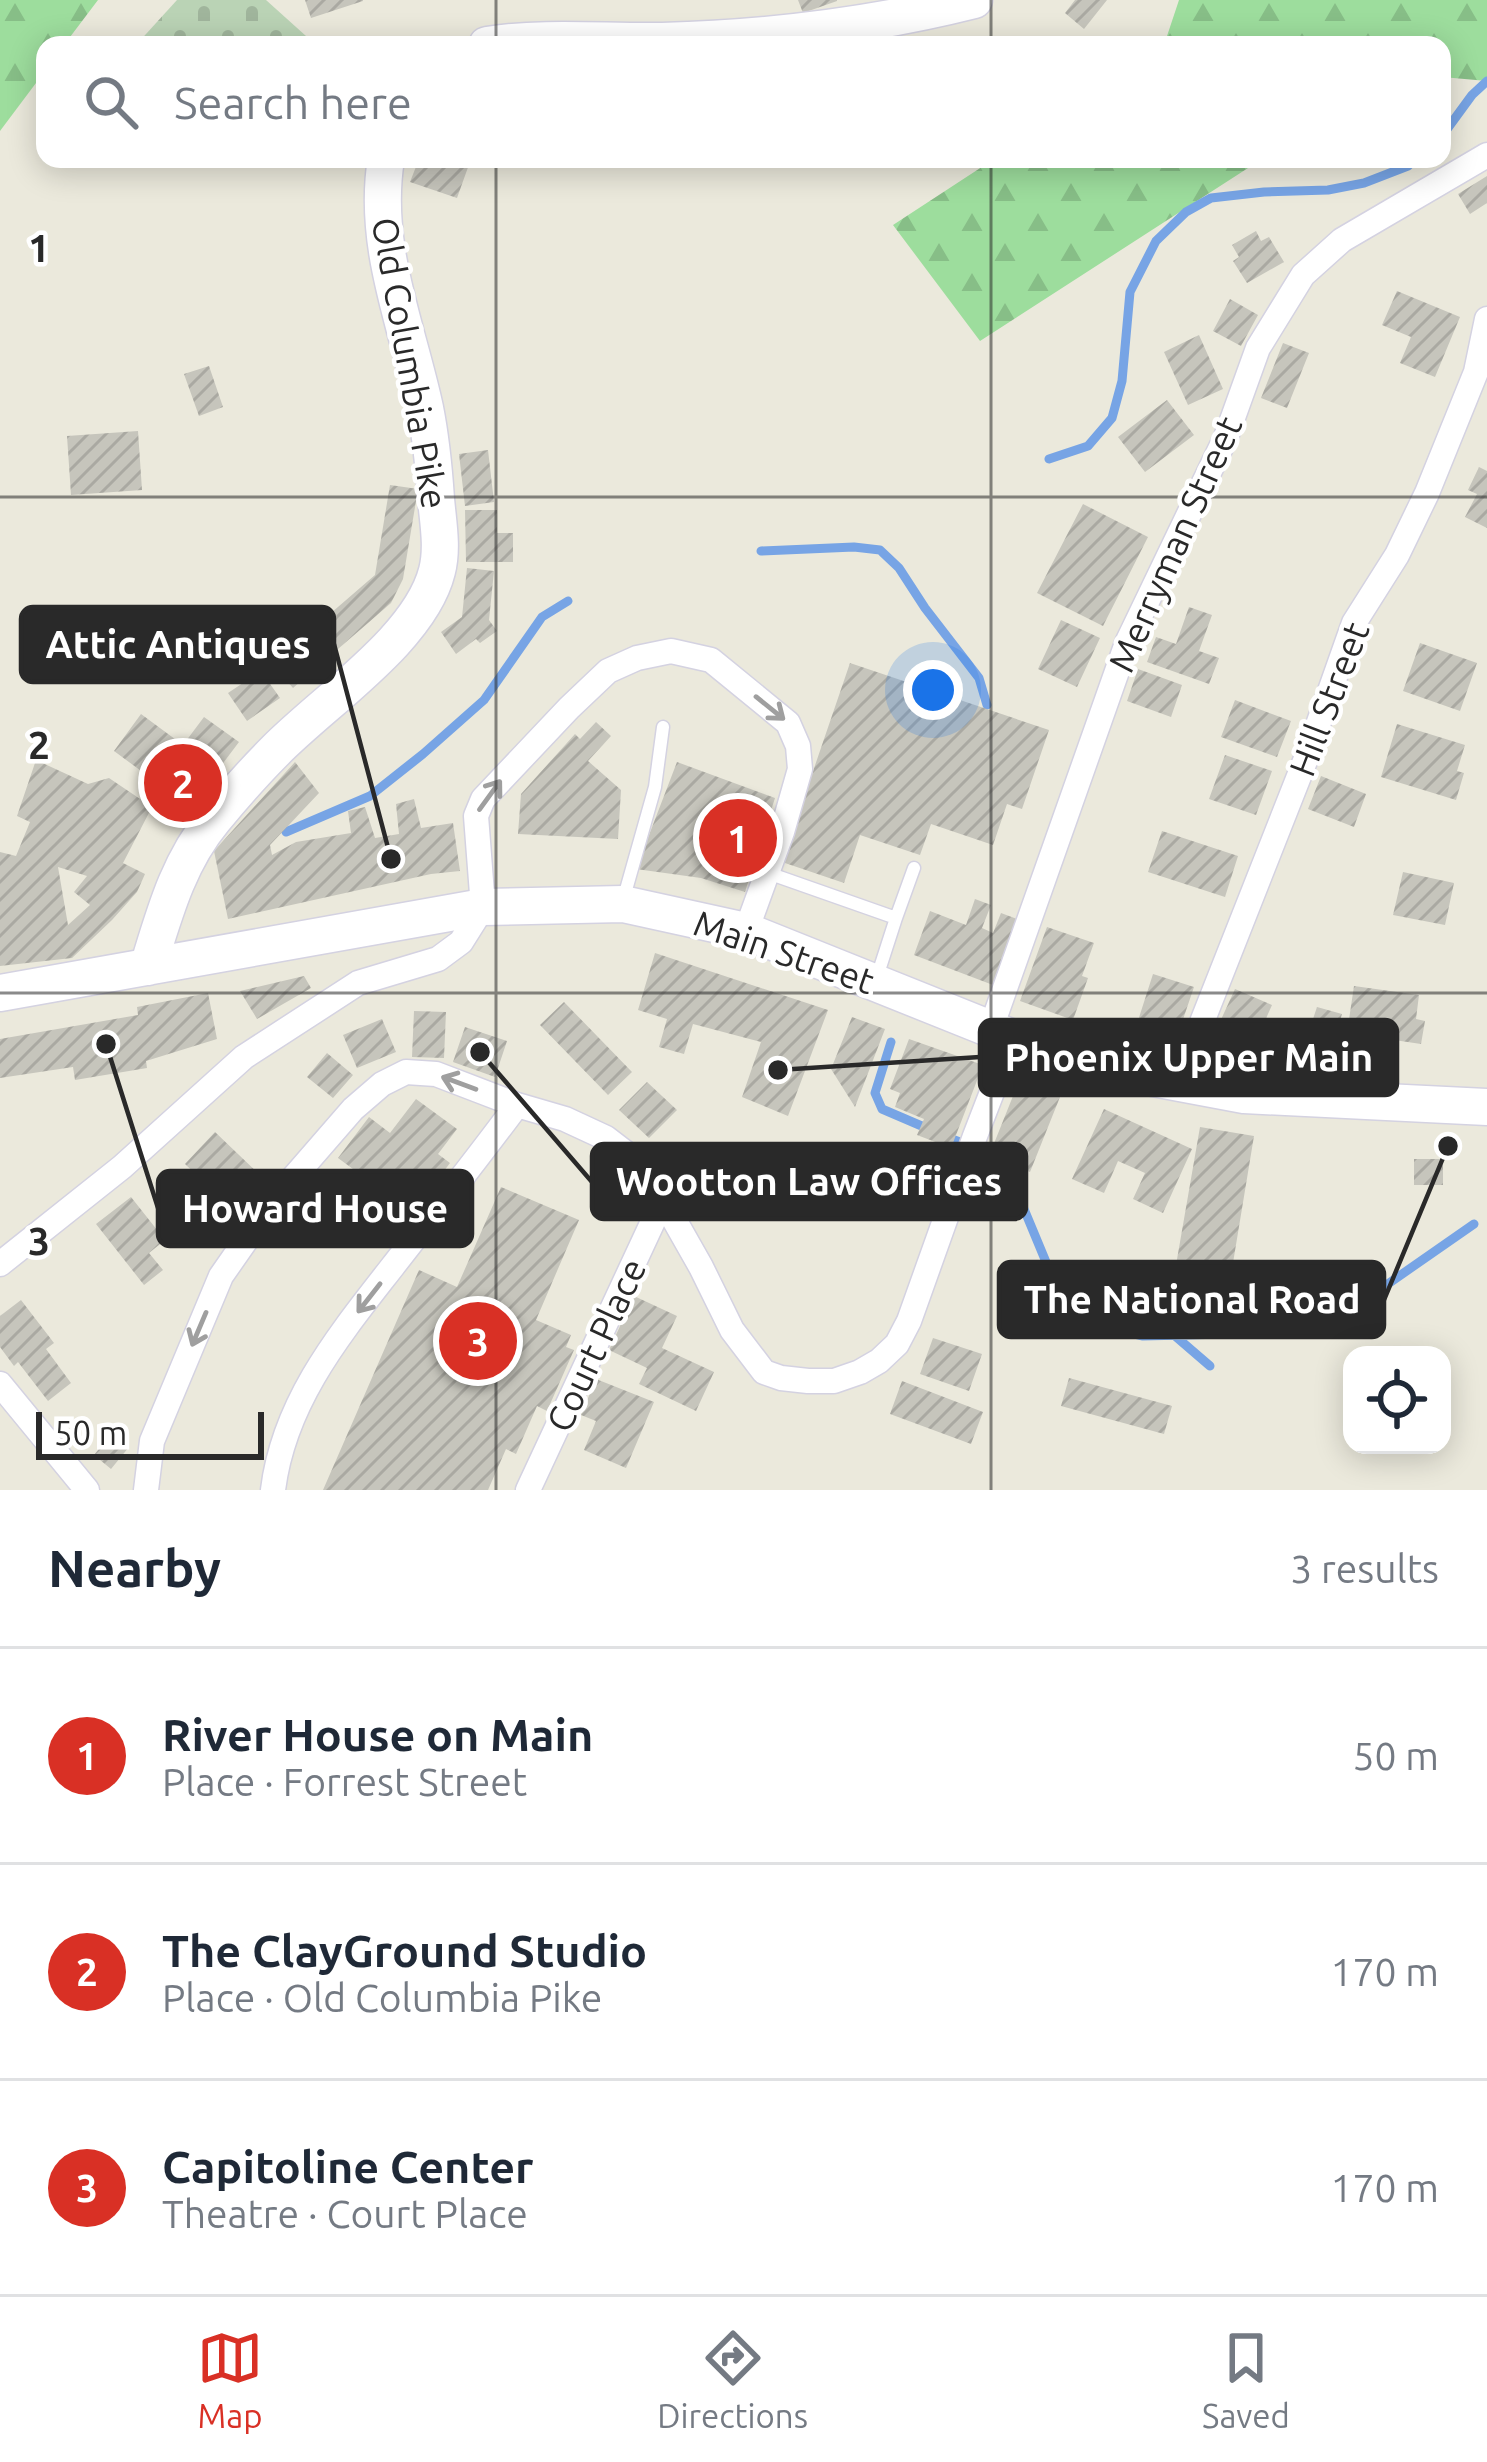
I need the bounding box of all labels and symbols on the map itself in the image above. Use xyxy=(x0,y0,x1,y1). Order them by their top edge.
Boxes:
street label: Old Columbia Pike xyxy=(365,214,456,512)
text: 1 xyxy=(28,226,50,269)
street label: Merryman Street xyxy=(1100,410,1249,678)
callout: Attic Antiques xyxy=(21,607,334,682)
street label: Hill Street xyxy=(1280,616,1377,782)
text: Attic Antiques xyxy=(45,622,311,665)
your location xyxy=(903,660,963,720)
one-way arrow xyxy=(753,695,785,721)
text: 2 xyxy=(28,723,50,766)
pin: 2 xyxy=(144,738,222,828)
one-way arrow xyxy=(477,780,502,812)
pin: 1 xyxy=(699,793,777,883)
street label: Main Street xyxy=(689,902,880,1001)
callout: Phoenix Upper Main xyxy=(980,1020,1397,1095)
text: Phoenix Upper Main xyxy=(1005,1035,1373,1078)
one-way arrow xyxy=(441,1071,478,1092)
callout: Wootton Law Offices xyxy=(592,1144,1026,1219)
text: Wootton Law Offices xyxy=(616,1159,1002,1202)
callout: Howard House xyxy=(158,1171,472,1246)
text: Howard House xyxy=(182,1186,448,1229)
text: 3 xyxy=(28,1219,50,1262)
street label: Court Place xyxy=(538,1252,653,1438)
callout: The National Road xyxy=(999,1262,1384,1337)
text: The National Road xyxy=(1023,1277,1361,1320)
one-way arrow xyxy=(356,1281,383,1313)
pin: 3 xyxy=(439,1296,517,1386)
one-way arrow xyxy=(187,1310,208,1347)
scale bar xyxy=(36,1406,264,1459)

